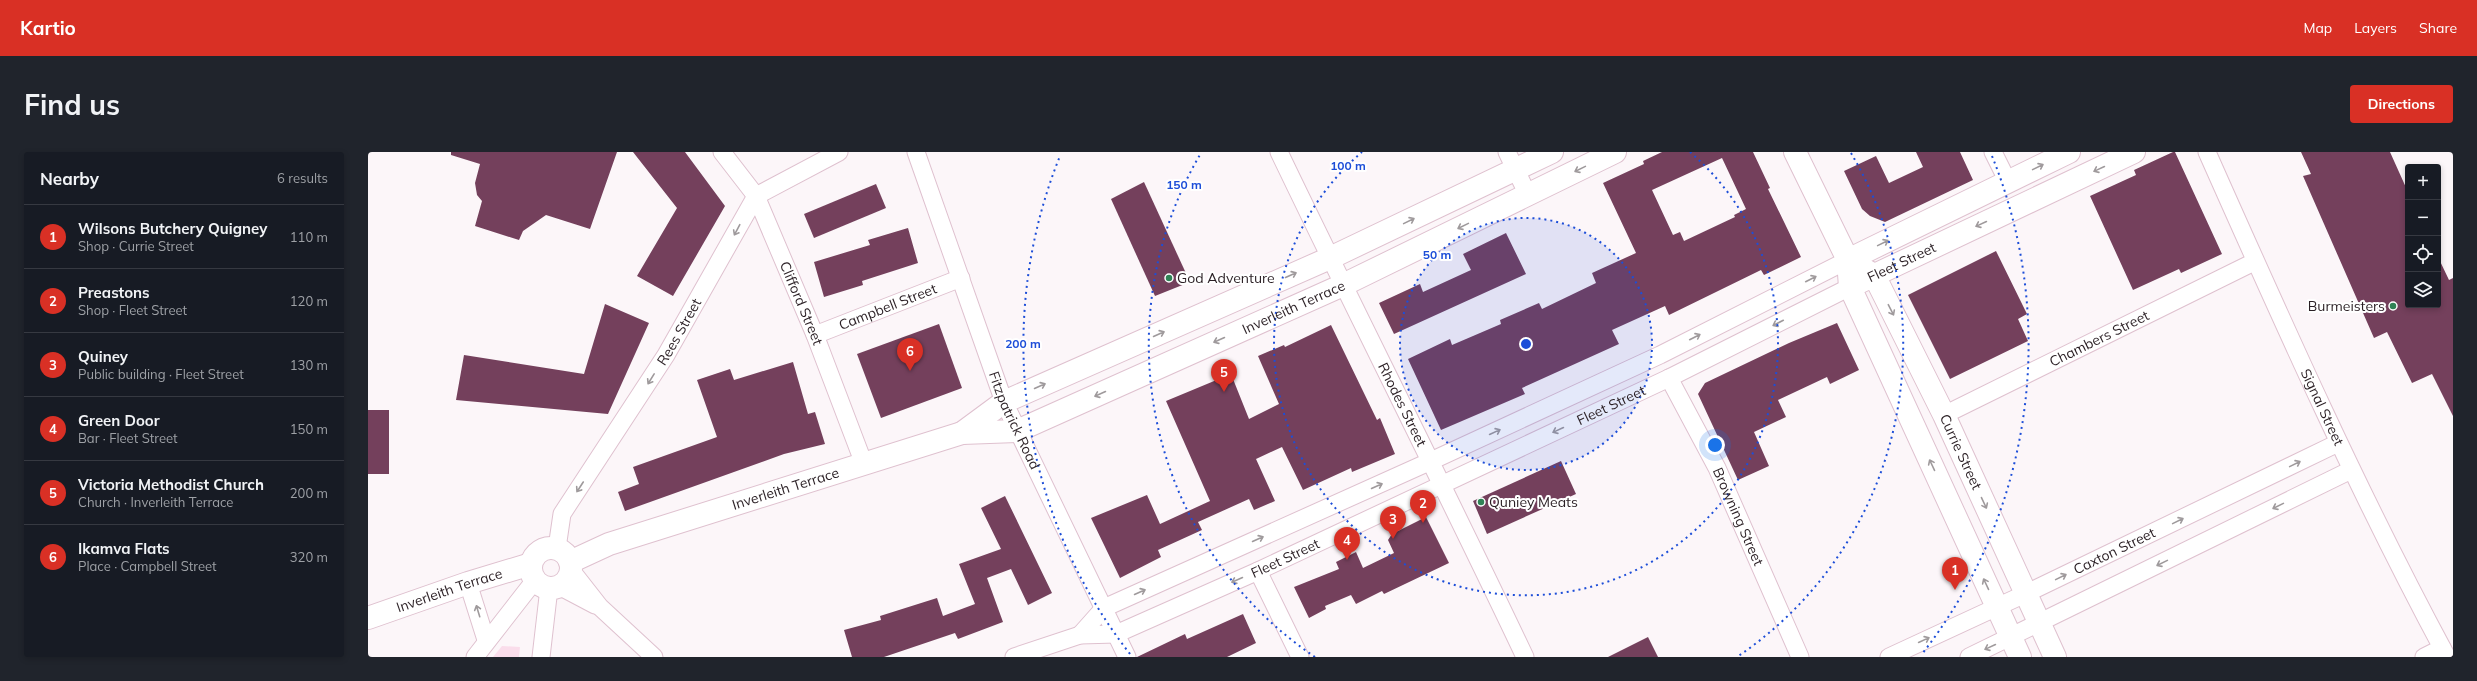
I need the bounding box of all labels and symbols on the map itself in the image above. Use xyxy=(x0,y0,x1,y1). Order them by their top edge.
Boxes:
text: 100 m xyxy=(1330,158,1366,173)
one-way arrow xyxy=(2031,163,2043,170)
one-way arrow xyxy=(1575,166,1587,173)
one-way arrow xyxy=(2093,166,2105,173)
text: 150 m xyxy=(1166,177,1202,192)
one-way arrow xyxy=(1402,217,1414,224)
one-way arrow xyxy=(1976,221,1988,228)
one-way arrow xyxy=(1458,223,1470,230)
one-way arrow xyxy=(733,224,741,236)
street label: Fleet Street xyxy=(1864,238,1939,286)
one-way arrow xyxy=(1877,239,1889,246)
text: 50 m xyxy=(1423,247,1451,262)
street label: Clifford Street xyxy=(776,259,827,348)
place label: God Adventure xyxy=(1177,269,1275,287)
one-way arrow xyxy=(1284,271,1296,279)
marker: God Adventure xyxy=(1164,273,1174,283)
one-way arrow xyxy=(1805,275,1817,282)
street label: Inverleith Terrace xyxy=(1239,276,1348,338)
street label: Campbell Street xyxy=(836,279,939,334)
street label: Rees Street xyxy=(653,295,705,369)
place label: Burmeisters xyxy=(2308,297,2385,315)
marker: Burmeisters xyxy=(2388,301,2398,311)
one-way arrow xyxy=(1888,304,1895,316)
street label: Chambers Street xyxy=(2046,306,2152,371)
one-way arrow xyxy=(1772,320,1784,328)
one-way arrow xyxy=(1153,329,1165,337)
one-way arrow xyxy=(1688,333,1700,340)
text: 200 m xyxy=(1005,336,1041,351)
one-way arrow xyxy=(1213,337,1225,345)
centre of rings xyxy=(1519,337,1533,351)
pin: 6 xyxy=(897,338,923,371)
pin: 5 xyxy=(1211,359,1237,392)
street label: Rhodes Street xyxy=(1374,360,1431,450)
street label: Signal Street xyxy=(2297,366,2348,449)
street label: Fitzpatrick Road xyxy=(985,369,1044,472)
one-way arrow xyxy=(647,373,655,384)
street label: Fleet Street xyxy=(1574,381,1648,429)
one-way arrow xyxy=(1034,382,1046,389)
one-way arrow xyxy=(1095,391,1107,398)
street label: Currie Street xyxy=(1936,411,1986,492)
one-way arrow xyxy=(1552,427,1564,434)
one-way arrow xyxy=(1489,428,1501,435)
your location xyxy=(1705,435,1725,455)
one-way arrow xyxy=(1928,460,1935,472)
one-way arrow xyxy=(2289,460,2301,467)
street label: Inverleith Terrace xyxy=(730,463,841,514)
street label: Browning Street xyxy=(1709,465,1768,568)
one-way arrow xyxy=(575,481,583,493)
one-way arrow xyxy=(1371,482,1383,489)
pin: 2 xyxy=(1410,490,1436,523)
place label: Quniey Meats xyxy=(1489,493,1578,511)
marker: Quniey Meats xyxy=(1476,497,1486,507)
one-way arrow xyxy=(1981,497,1988,509)
one-way arrow xyxy=(2273,503,2285,510)
pin: 3 xyxy=(1380,506,1406,539)
one-way arrow xyxy=(2171,517,2183,524)
street label: Caxton Street xyxy=(2070,524,2158,578)
pin: 4 xyxy=(1334,527,1360,560)
street label: Fleet Street xyxy=(1248,534,1323,582)
one-way arrow xyxy=(1252,535,1264,542)
pin: 1 xyxy=(1942,557,1968,590)
one-way arrow xyxy=(2156,560,2168,567)
street label: Inverleith Terrace xyxy=(394,564,505,616)
one-way arrow xyxy=(2054,573,2066,580)
one-way arrow xyxy=(1232,577,1244,584)
one-way arrow xyxy=(1982,578,1989,590)
one-way arrow xyxy=(1133,588,1145,595)
one-way arrow xyxy=(473,606,481,618)
one-way arrow xyxy=(1918,636,1930,643)
one-way arrow xyxy=(1984,644,1996,651)

